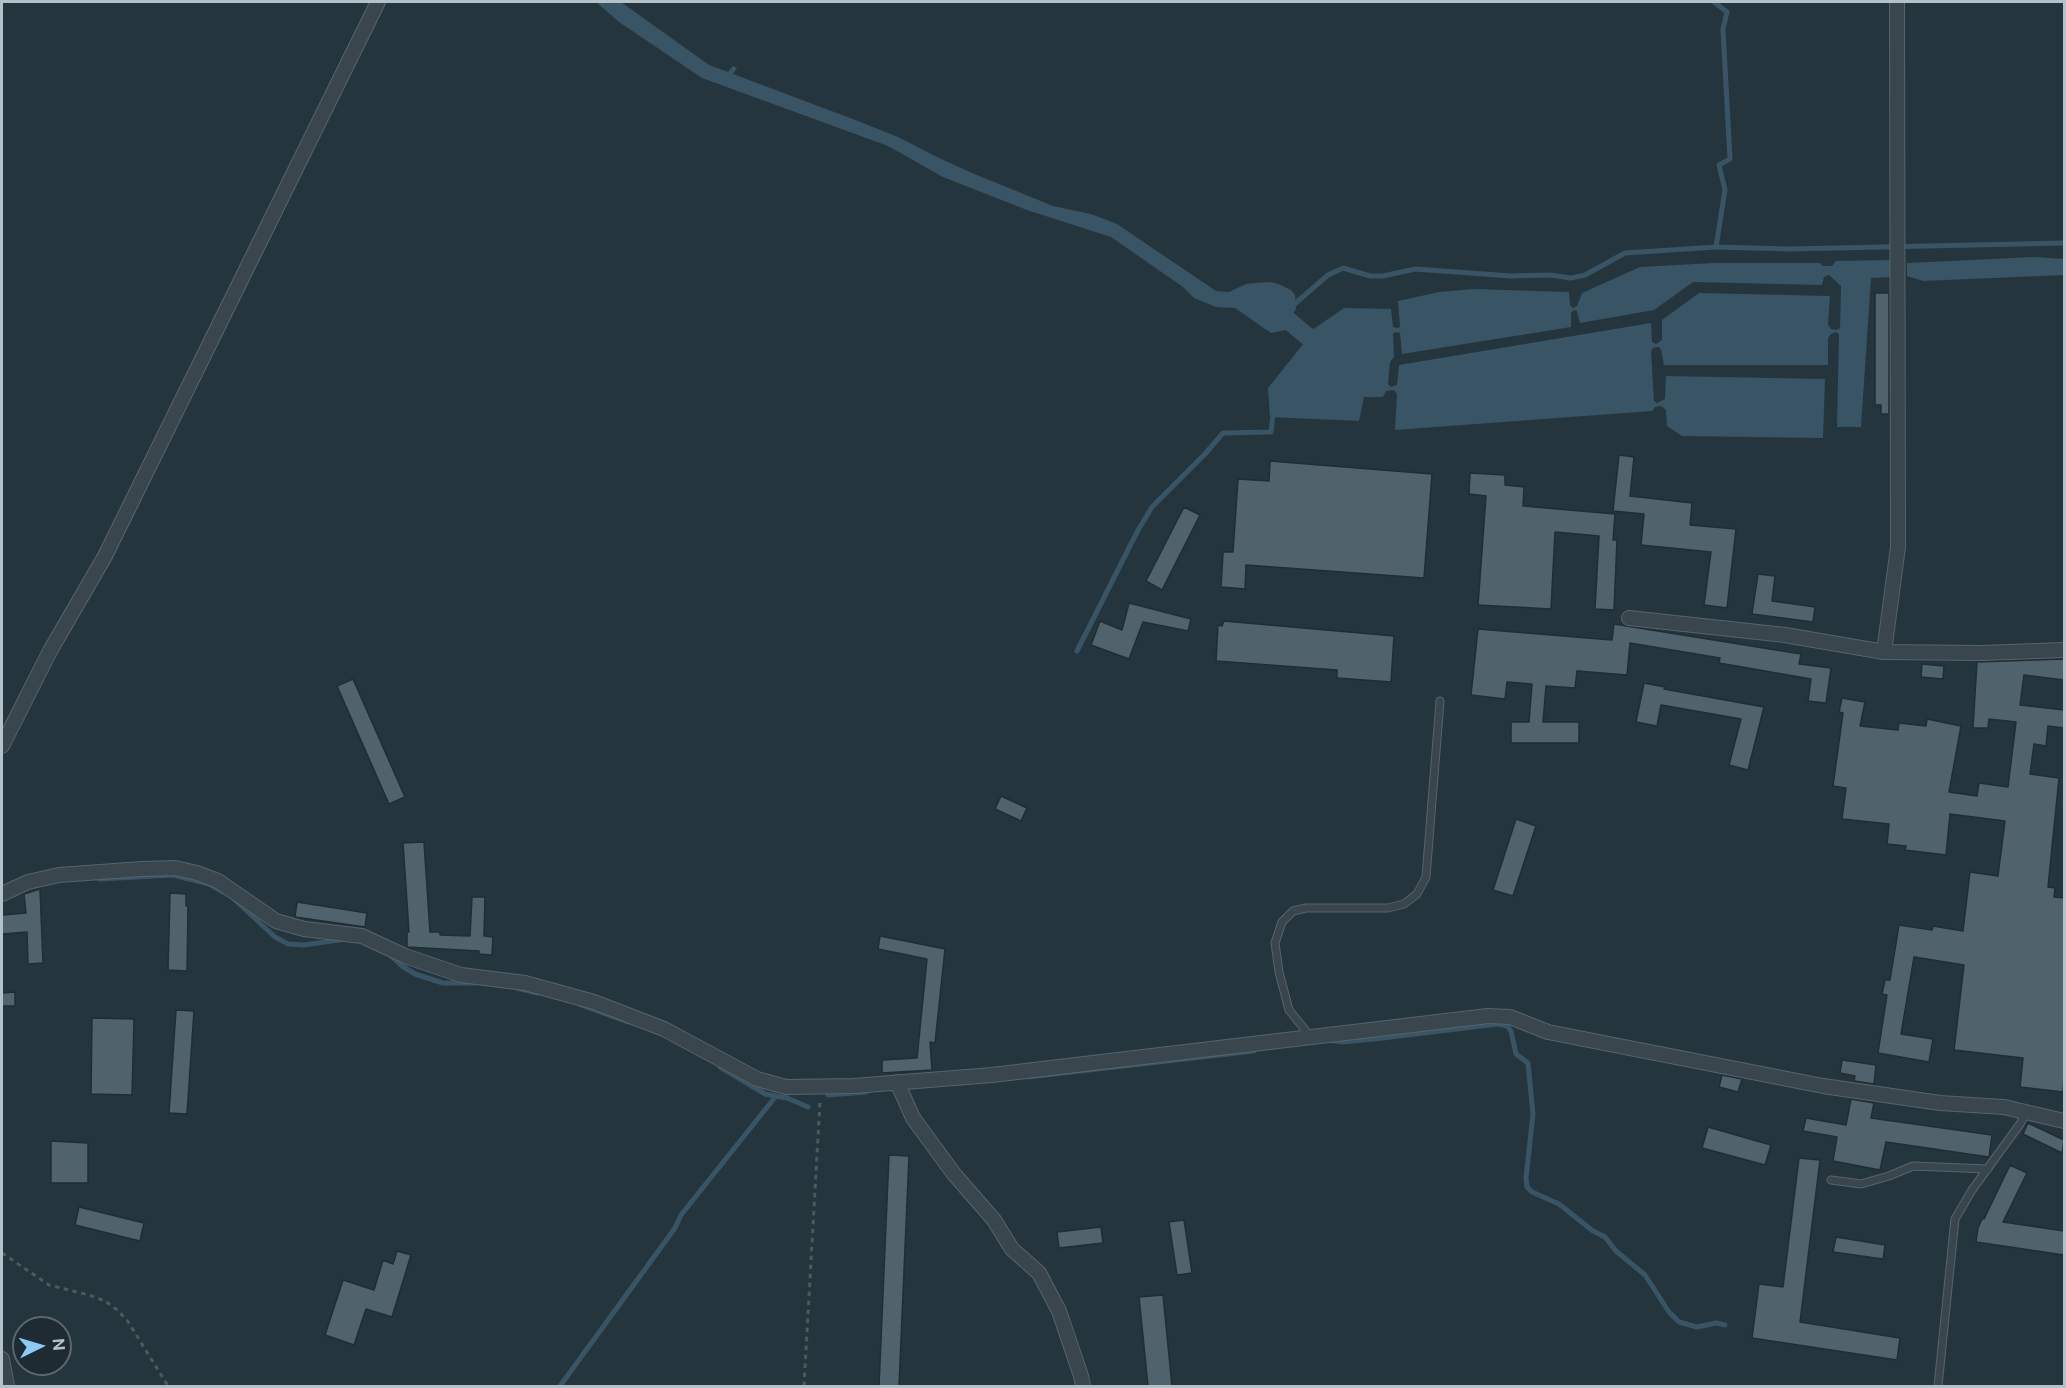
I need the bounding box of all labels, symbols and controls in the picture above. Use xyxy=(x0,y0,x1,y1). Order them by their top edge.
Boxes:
north arrow xyxy=(12,1316,72,1376)
text: N xyxy=(48,1337,68,1352)

